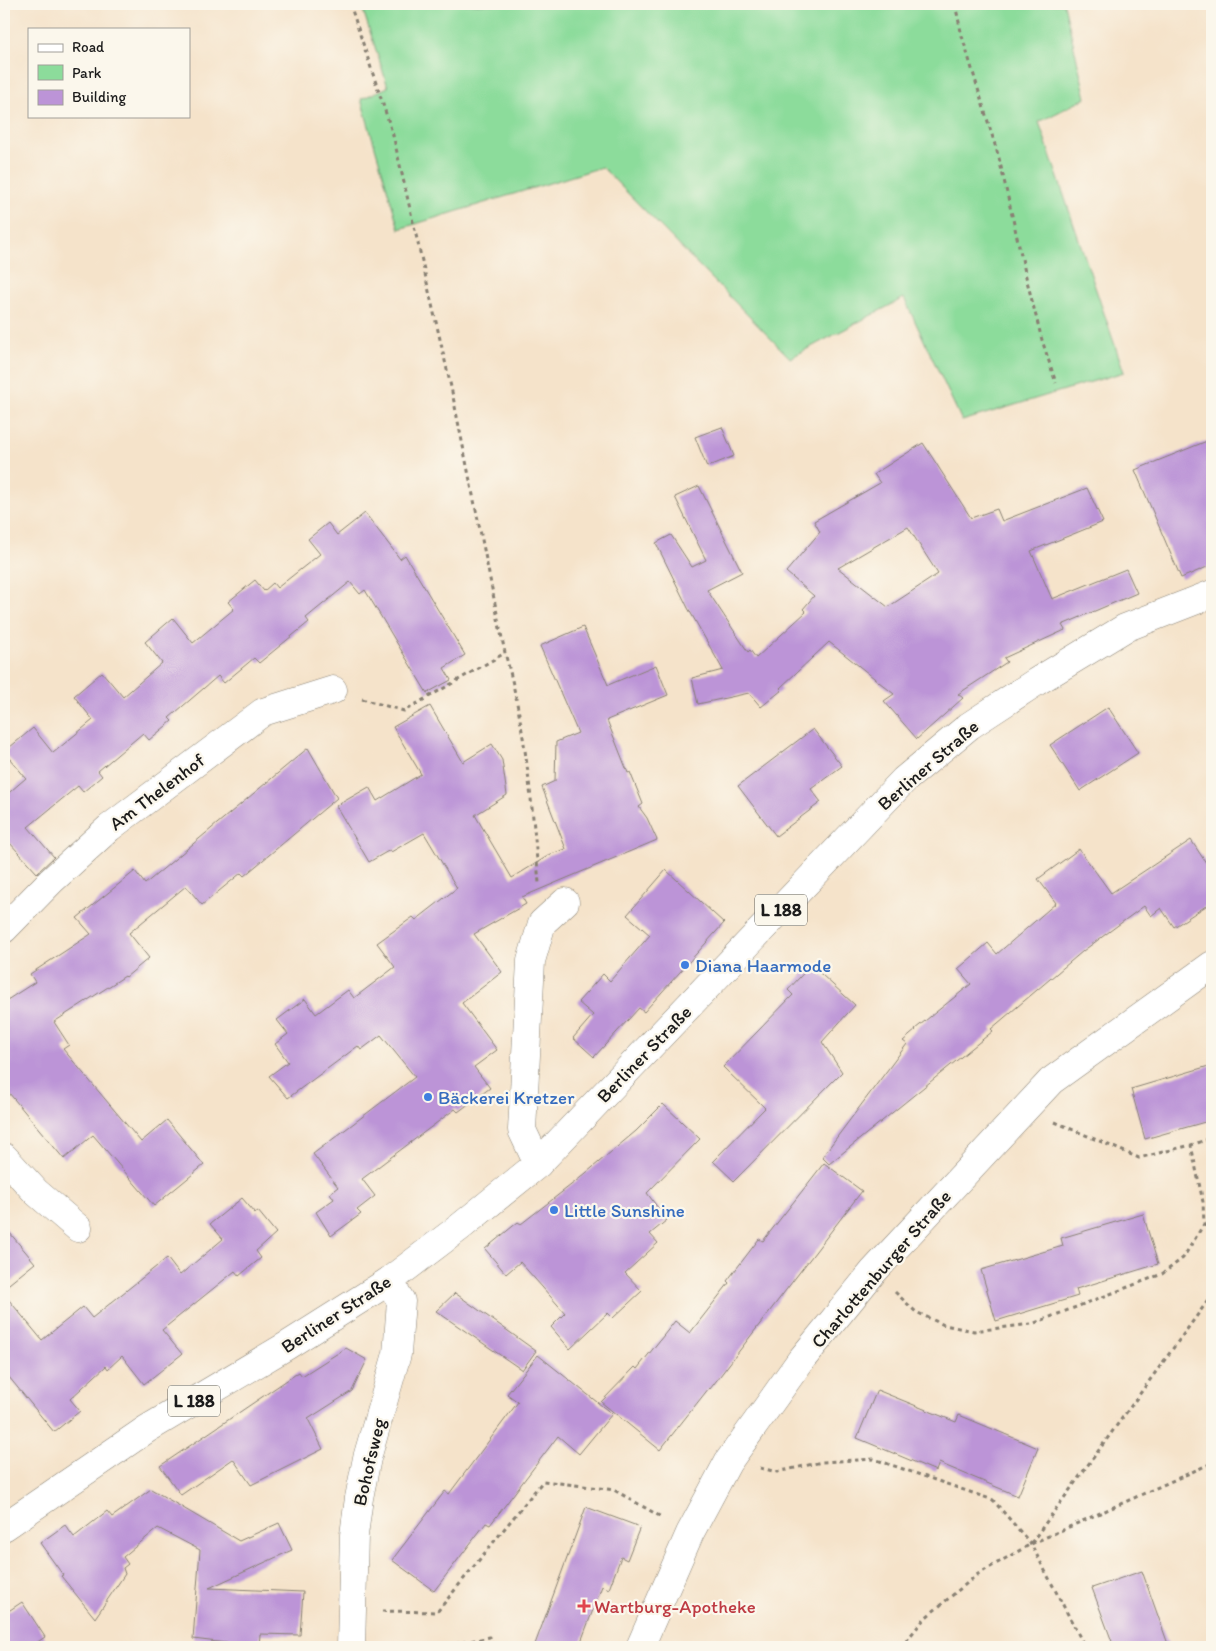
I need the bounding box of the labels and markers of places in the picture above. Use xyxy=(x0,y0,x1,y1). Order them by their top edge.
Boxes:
place label: Diana Haarmode xyxy=(695,954,831,977)
marker: Diana Haarmode xyxy=(679,959,691,971)
place label: Bäckerei Kretzer xyxy=(438,1086,575,1109)
marker: Bäckerei Kretzer xyxy=(422,1091,434,1103)
place label: Little Sunshine xyxy=(564,1199,685,1222)
marker: Little Sunshine xyxy=(548,1204,560,1216)
place label: Wartburg-Apotheke xyxy=(594,1595,756,1618)
marker: Wartburg-Apotheke xyxy=(578,1600,590,1612)

